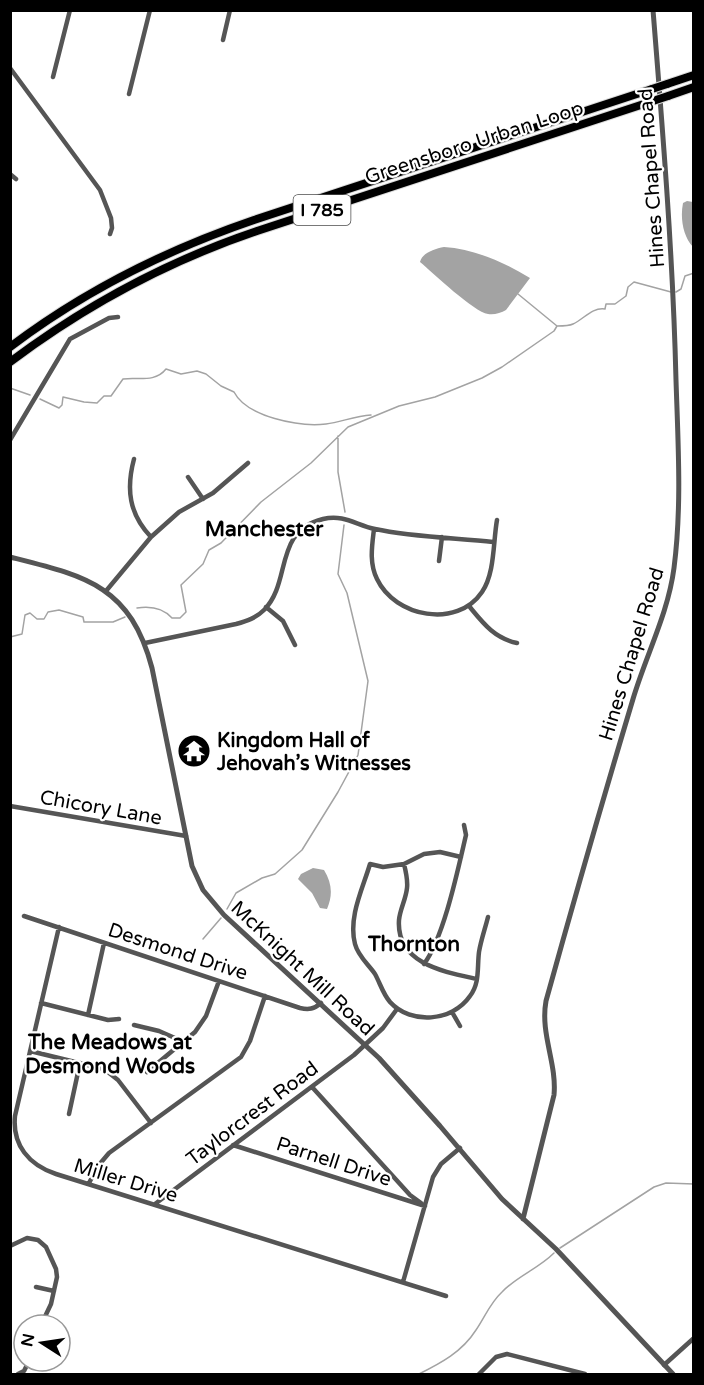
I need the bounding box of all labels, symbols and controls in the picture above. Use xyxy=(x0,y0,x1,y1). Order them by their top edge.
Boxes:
street label: Hines Chapel Road xyxy=(634,87,670,268)
street label: Greensboro Urban Loop xyxy=(362,96,587,190)
road number: I 785 xyxy=(294,195,350,225)
district label: Manchester xyxy=(205,517,324,542)
street label: Hines Chapel Road xyxy=(594,565,670,744)
place label: Kingdom Hall of Jehovah’s Witnesses xyxy=(216,729,411,776)
temple icon: Kingdom Hall of Jehovah’s Witnesses xyxy=(176,733,212,769)
street label: Chicory Lane xyxy=(38,785,164,831)
street label: McKnight Mill Road xyxy=(226,896,379,1041)
street label: Desmond Drive xyxy=(105,918,251,986)
district label: Thornton xyxy=(367,932,460,957)
district label: The Meadows at Desmond Woods xyxy=(25,1030,195,1079)
street label: Taylorcrest Road xyxy=(182,1056,323,1171)
street label: Parnell Drive xyxy=(273,1132,394,1192)
street label: Miller Drive xyxy=(71,1154,181,1208)
north arrow xyxy=(12,1313,72,1373)
text: N xyxy=(17,1332,39,1348)

